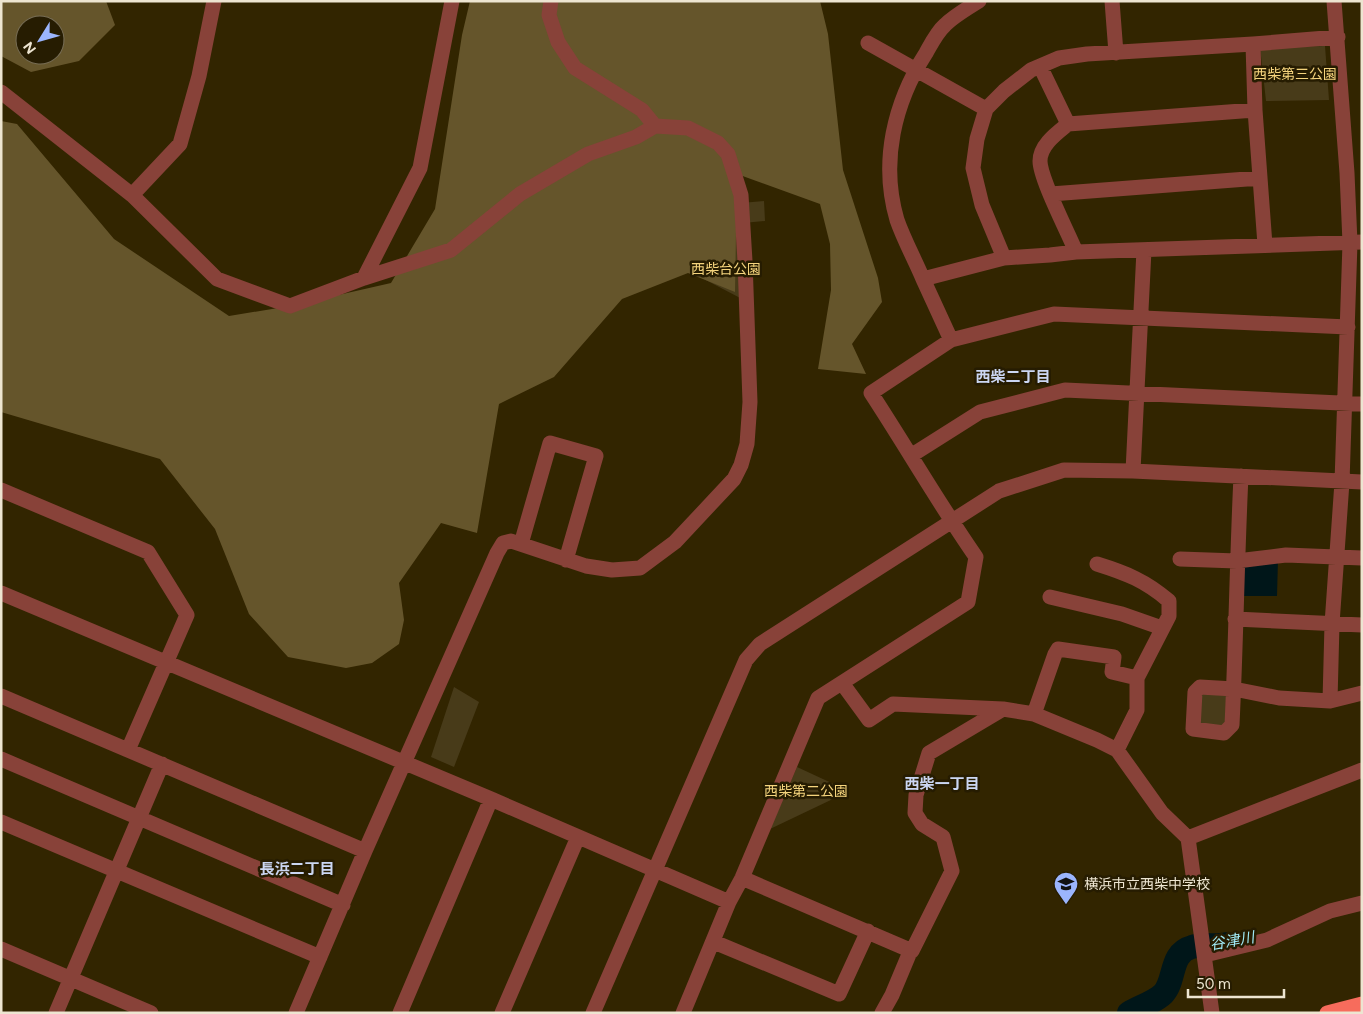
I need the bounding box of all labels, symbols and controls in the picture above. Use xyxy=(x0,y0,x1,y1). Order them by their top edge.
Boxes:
north arrow xyxy=(15,15,65,65)
text: N xyxy=(20,38,40,57)
park label: 西柴第三公園 xyxy=(1253,66,1337,83)
park label: 西柴台公園 xyxy=(691,261,761,278)
district label: 西柴二丁目 xyxy=(975,368,1051,386)
district label: 西柴一丁目 xyxy=(904,775,980,793)
park label: 西柴第二公園 xyxy=(764,783,848,800)
district label: 長浜二丁目 xyxy=(259,860,335,878)
school or university icon: 横浜市立西柴中学校 xyxy=(1053,871,1079,905)
place label: 横浜市立西柴中学校 xyxy=(1084,876,1210,893)
water label: 谷津川 xyxy=(1208,928,1258,954)
scale bar xyxy=(1188,966,1284,998)
text: 50 m xyxy=(1196,975,1231,993)

